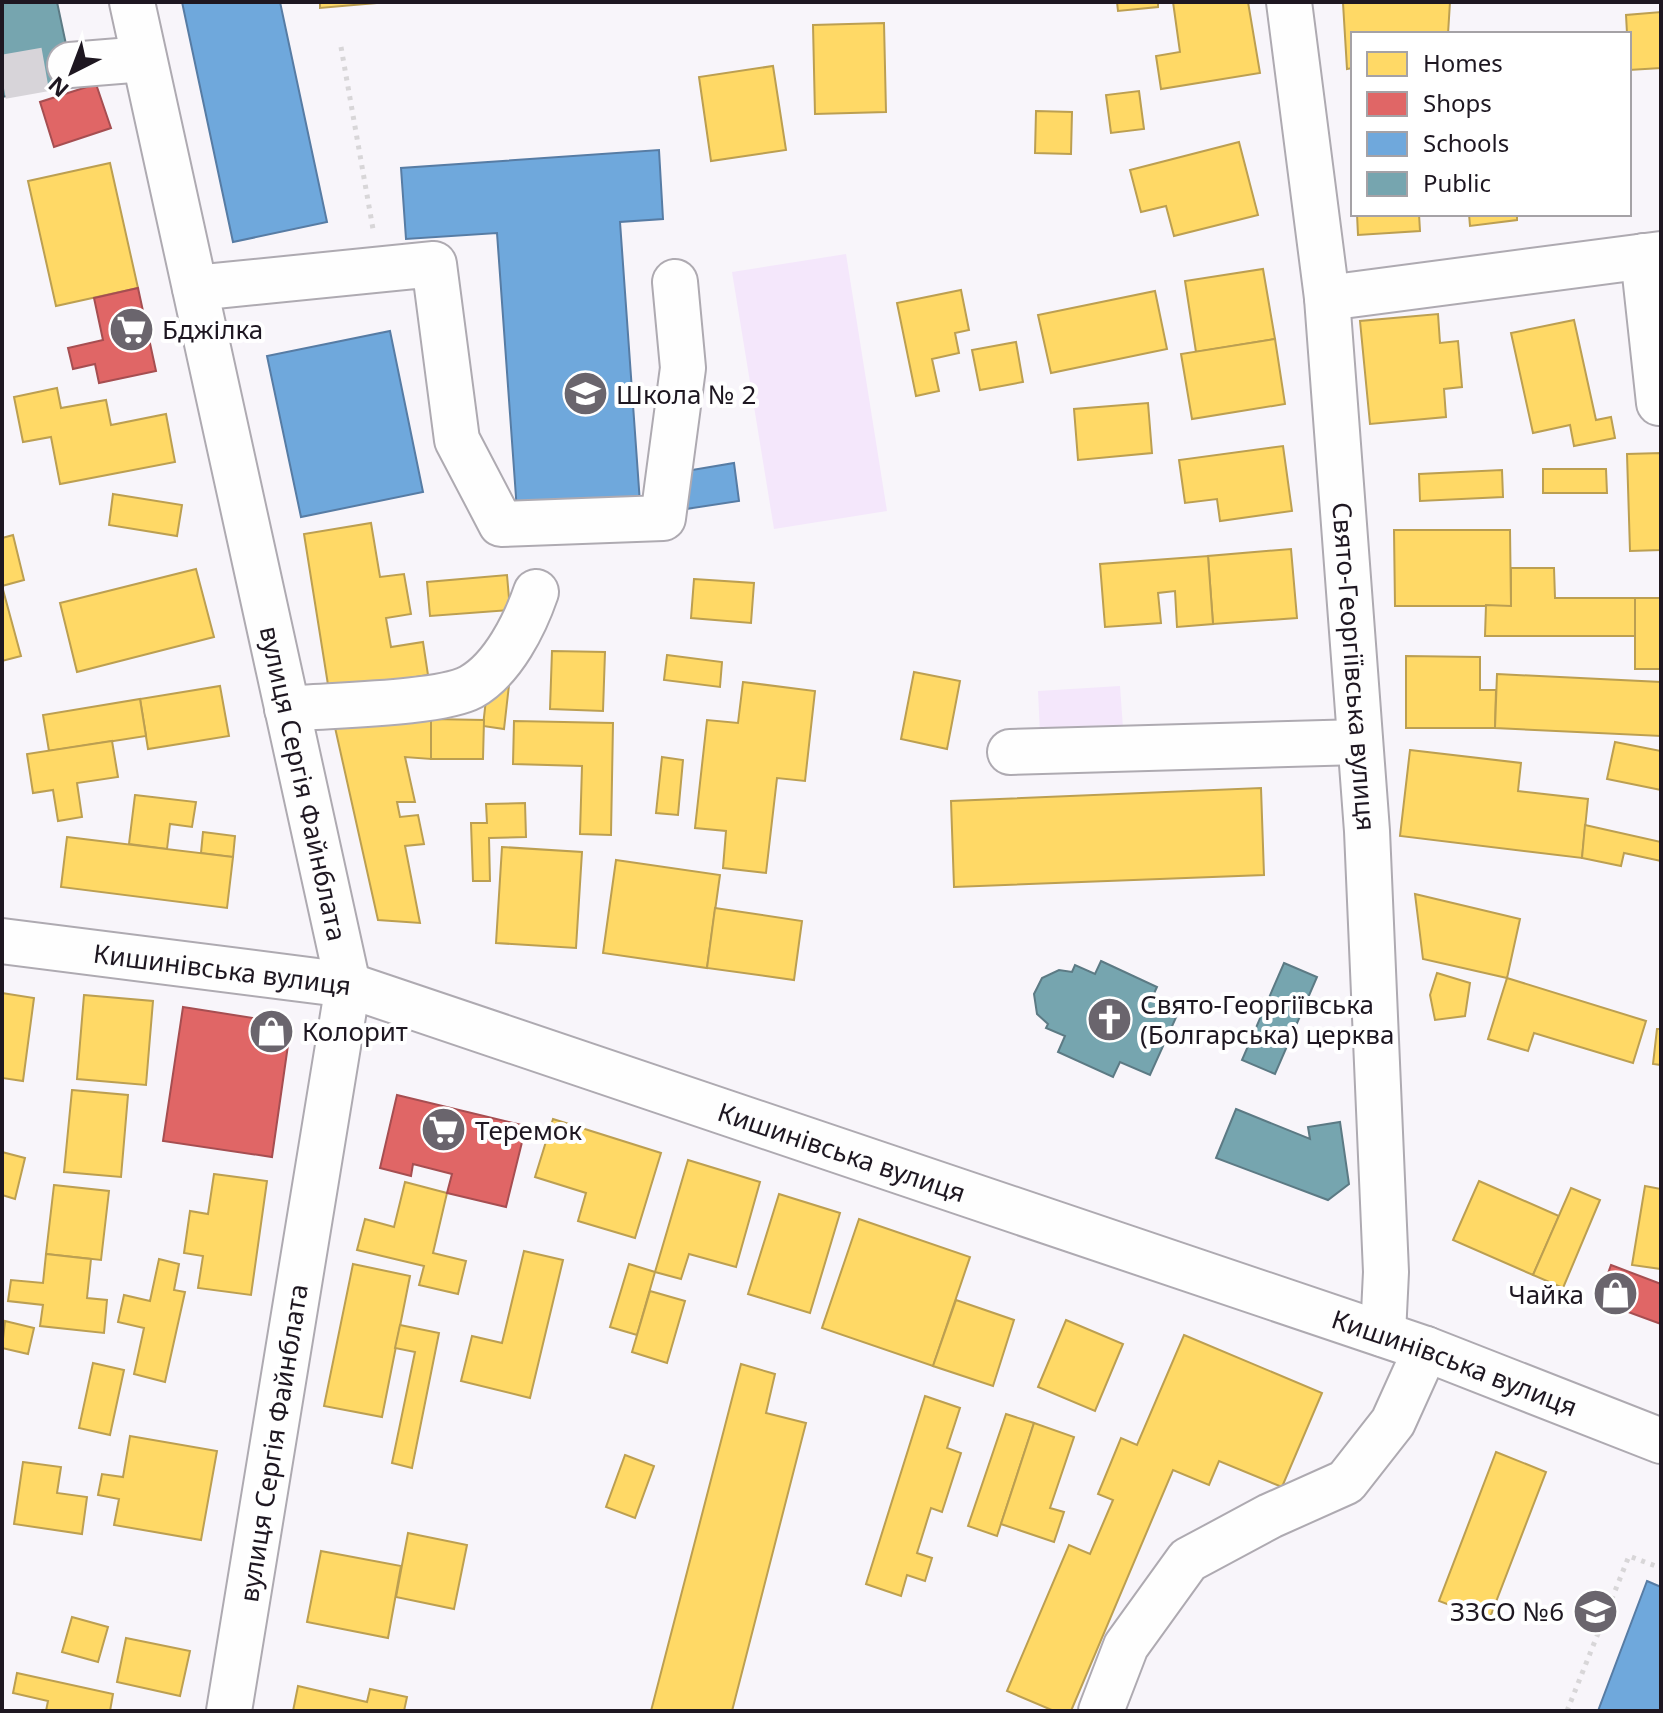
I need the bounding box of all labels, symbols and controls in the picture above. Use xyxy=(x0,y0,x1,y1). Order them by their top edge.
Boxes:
north arrow xyxy=(32,32,112,112)
legend xyxy=(1351,32,1631,216)
text: Homes xyxy=(1423,46,1503,79)
text: N xyxy=(41,70,75,105)
text: Shops xyxy=(1423,86,1492,119)
text: Schools xyxy=(1423,126,1509,159)
text: Public xyxy=(1423,166,1491,199)
supermarket icon: Бджілка xyxy=(107,305,155,353)
place label: Бджілка xyxy=(162,311,263,347)
school or university icon: Школа № 2 xyxy=(561,370,609,418)
place label: Школа № 2 xyxy=(616,376,756,412)
street label: Свято-Георгіївська вулиця xyxy=(1324,501,1385,832)
street label: вулиця Сергія Файнблата xyxy=(252,622,356,944)
street label: Кишинівська вулиця xyxy=(91,935,353,1003)
place label: Свято-Георгіївська (Болгарська) церква xyxy=(1140,986,1394,1052)
church icon: Свято-Георгіївська (Болгарська) церква xyxy=(1085,995,1133,1043)
shop icon: Колорит xyxy=(247,1007,295,1055)
place label: Колорит xyxy=(302,1013,408,1049)
street label: Кишинівська вулиця xyxy=(713,1093,970,1210)
supermarket icon: Теремок xyxy=(420,1106,468,1154)
place label: Теремок xyxy=(475,1112,582,1148)
shop icon: Чайка xyxy=(1591,1270,1639,1318)
place label: Чайка xyxy=(1508,1276,1584,1312)
street label: вулиця Сергія Файнблата xyxy=(230,1281,316,1605)
street label: Кишинівська вулиця xyxy=(1327,1301,1583,1425)
school or university icon: ЗЗСО №6 xyxy=(1571,1587,1619,1635)
place label: ЗЗСО №6 xyxy=(1450,1593,1564,1629)

